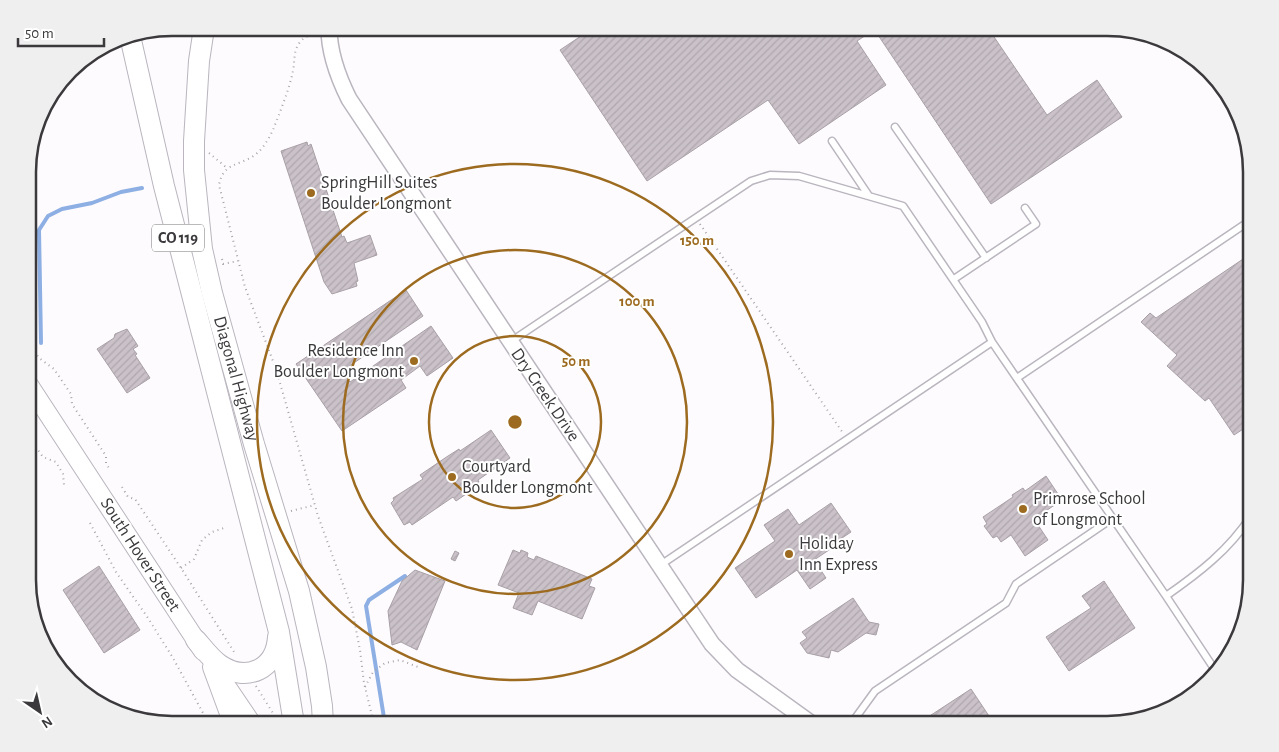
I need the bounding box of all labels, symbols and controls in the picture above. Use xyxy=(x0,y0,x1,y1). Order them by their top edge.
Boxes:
scale bar xyxy=(18,15,104,47)
text: 50 m xyxy=(25,26,54,41)
place label: SpringHill Suites Boulder Longmont xyxy=(321,174,452,213)
marker: SpringHill Suites Boulder Longmont xyxy=(305,187,317,199)
road number: CO 119 xyxy=(152,224,204,252)
text: 150 m xyxy=(680,233,714,248)
text: 100 m xyxy=(619,294,655,309)
street label: Diagonal Highway xyxy=(210,314,262,444)
place label: Residence Inn Boulder Longmont xyxy=(274,342,404,381)
street label: Dry Creek Drive xyxy=(507,345,583,445)
text: 50 m xyxy=(562,354,590,369)
marker: Residence Inn Boulder Longmont xyxy=(408,355,420,367)
centre of rings xyxy=(506,413,524,431)
place label: Courtyard Boulder Longmont xyxy=(462,458,593,497)
marker: Courtyard Boulder Longmont xyxy=(446,471,458,483)
place label: Primrose School of Longmont xyxy=(1033,490,1146,529)
street label: South Hover Street xyxy=(97,495,184,615)
marker: Primrose School of Longmont xyxy=(1017,503,1029,515)
place label: Holiday Inn Express xyxy=(799,535,878,574)
marker: Holiday Inn Express xyxy=(783,548,795,560)
north arrow xyxy=(15,687,65,737)
text: N xyxy=(39,713,55,730)

